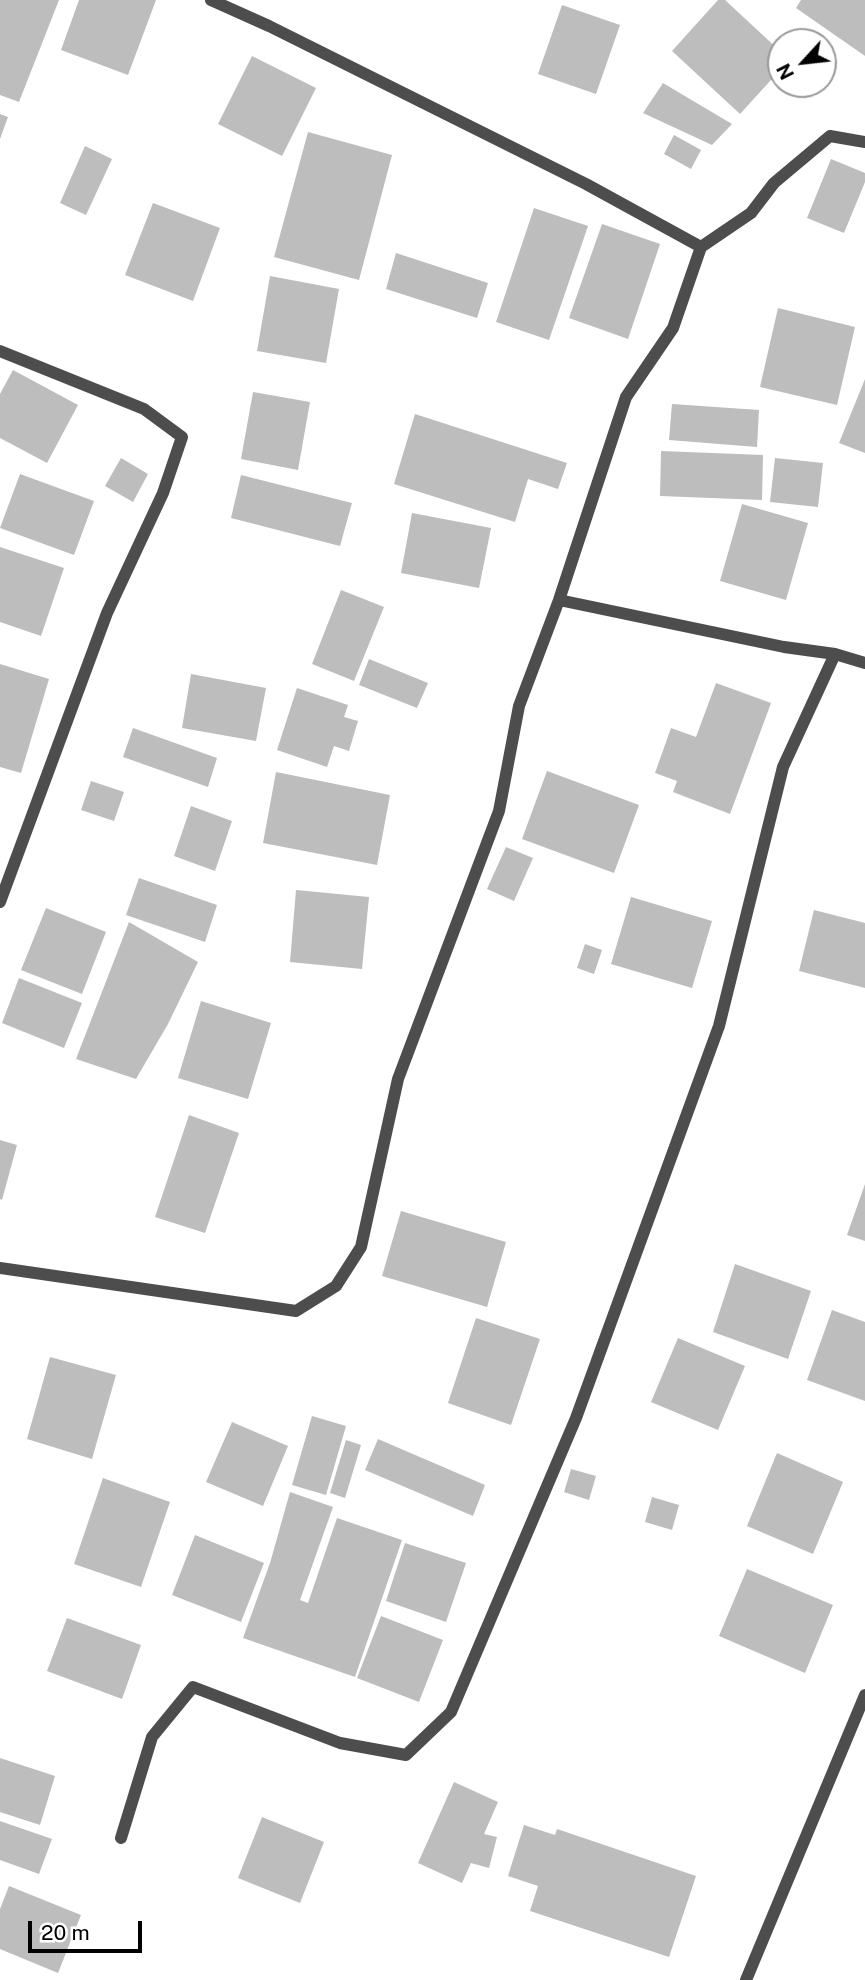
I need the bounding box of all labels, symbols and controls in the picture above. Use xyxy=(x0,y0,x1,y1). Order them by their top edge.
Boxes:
north arrow xyxy=(767,28,837,98)
text: N xyxy=(772,60,798,83)
scale bar xyxy=(32,1906,145,1950)
text: 20 m xyxy=(41,1920,90,1945)

